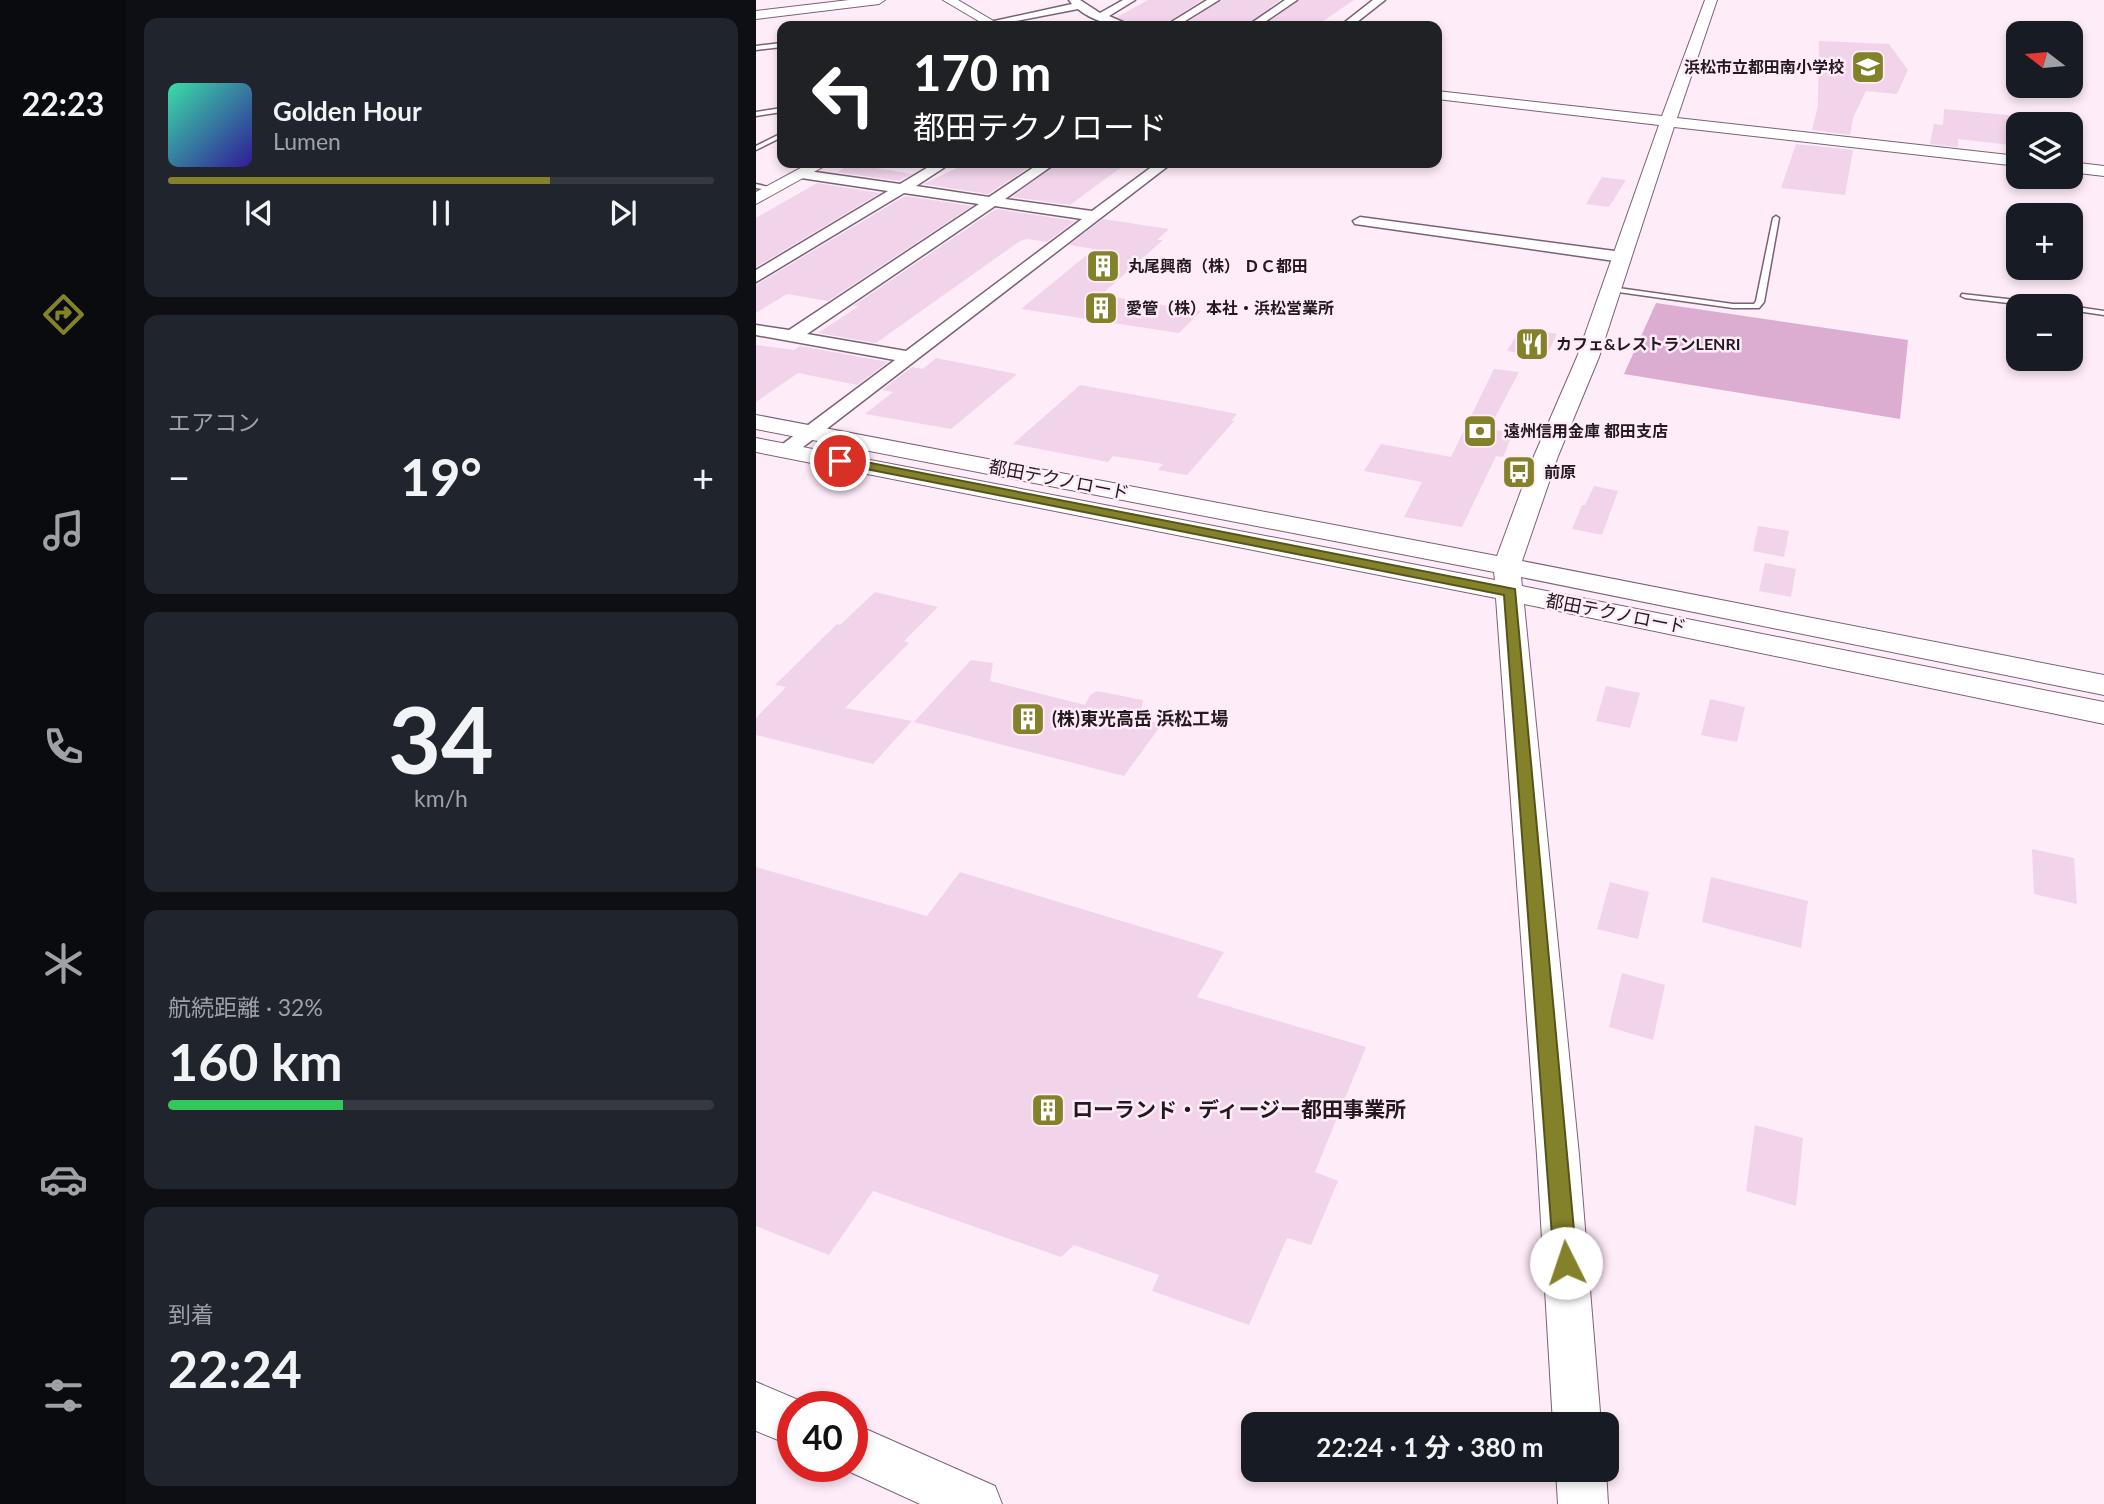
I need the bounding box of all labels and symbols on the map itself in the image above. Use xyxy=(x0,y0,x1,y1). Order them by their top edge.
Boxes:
north arrow xyxy=(2006,21,2082,98)
school or university icon: 浜松市立都田南小学校 xyxy=(1849,48,1887,86)
place label: 浜松市立都田南小学校 xyxy=(1684,57,1844,76)
building icon: 丸尾興商（株） ＤＣ都田 xyxy=(1084,247,1122,285)
place label: 丸尾興商（株） ＤＣ都田 xyxy=(1128,256,1308,275)
building icon: 愛管（株）本社・浜松営業所 xyxy=(1082,289,1120,327)
place label: 愛管（株）本社・浜松営業所 xyxy=(1126,298,1334,317)
restaurant icon: カフェ&レストランLENRI xyxy=(1513,325,1551,363)
place label: カフェ&レストランLENRI xyxy=(1556,334,1740,353)
bank icon: 遠州信用金庫 都田支店 xyxy=(1461,412,1499,450)
place label: 遠州信用金庫 都田支店 xyxy=(1504,421,1668,440)
pin xyxy=(810,431,870,491)
bus stop icon: 前原 xyxy=(1500,453,1538,491)
street label: 都田テクノロード xyxy=(987,455,1131,503)
place label: 前原 xyxy=(1544,462,1576,481)
street label: 都田テクノロード xyxy=(1544,589,1688,637)
building icon: (株)東光高岳 浜松工場 xyxy=(1009,700,1047,738)
place label: (株)東光高岳 浜松工場 xyxy=(1052,707,1228,729)
building icon: ローランド・ディージー都田事業所 xyxy=(1029,1091,1067,1129)
place label: ローランド・ディージー都田事業所 xyxy=(1072,1096,1406,1121)
position arrow xyxy=(1529,1226,1603,1300)
speed limit sign: 40 xyxy=(777,1391,868,1482)

